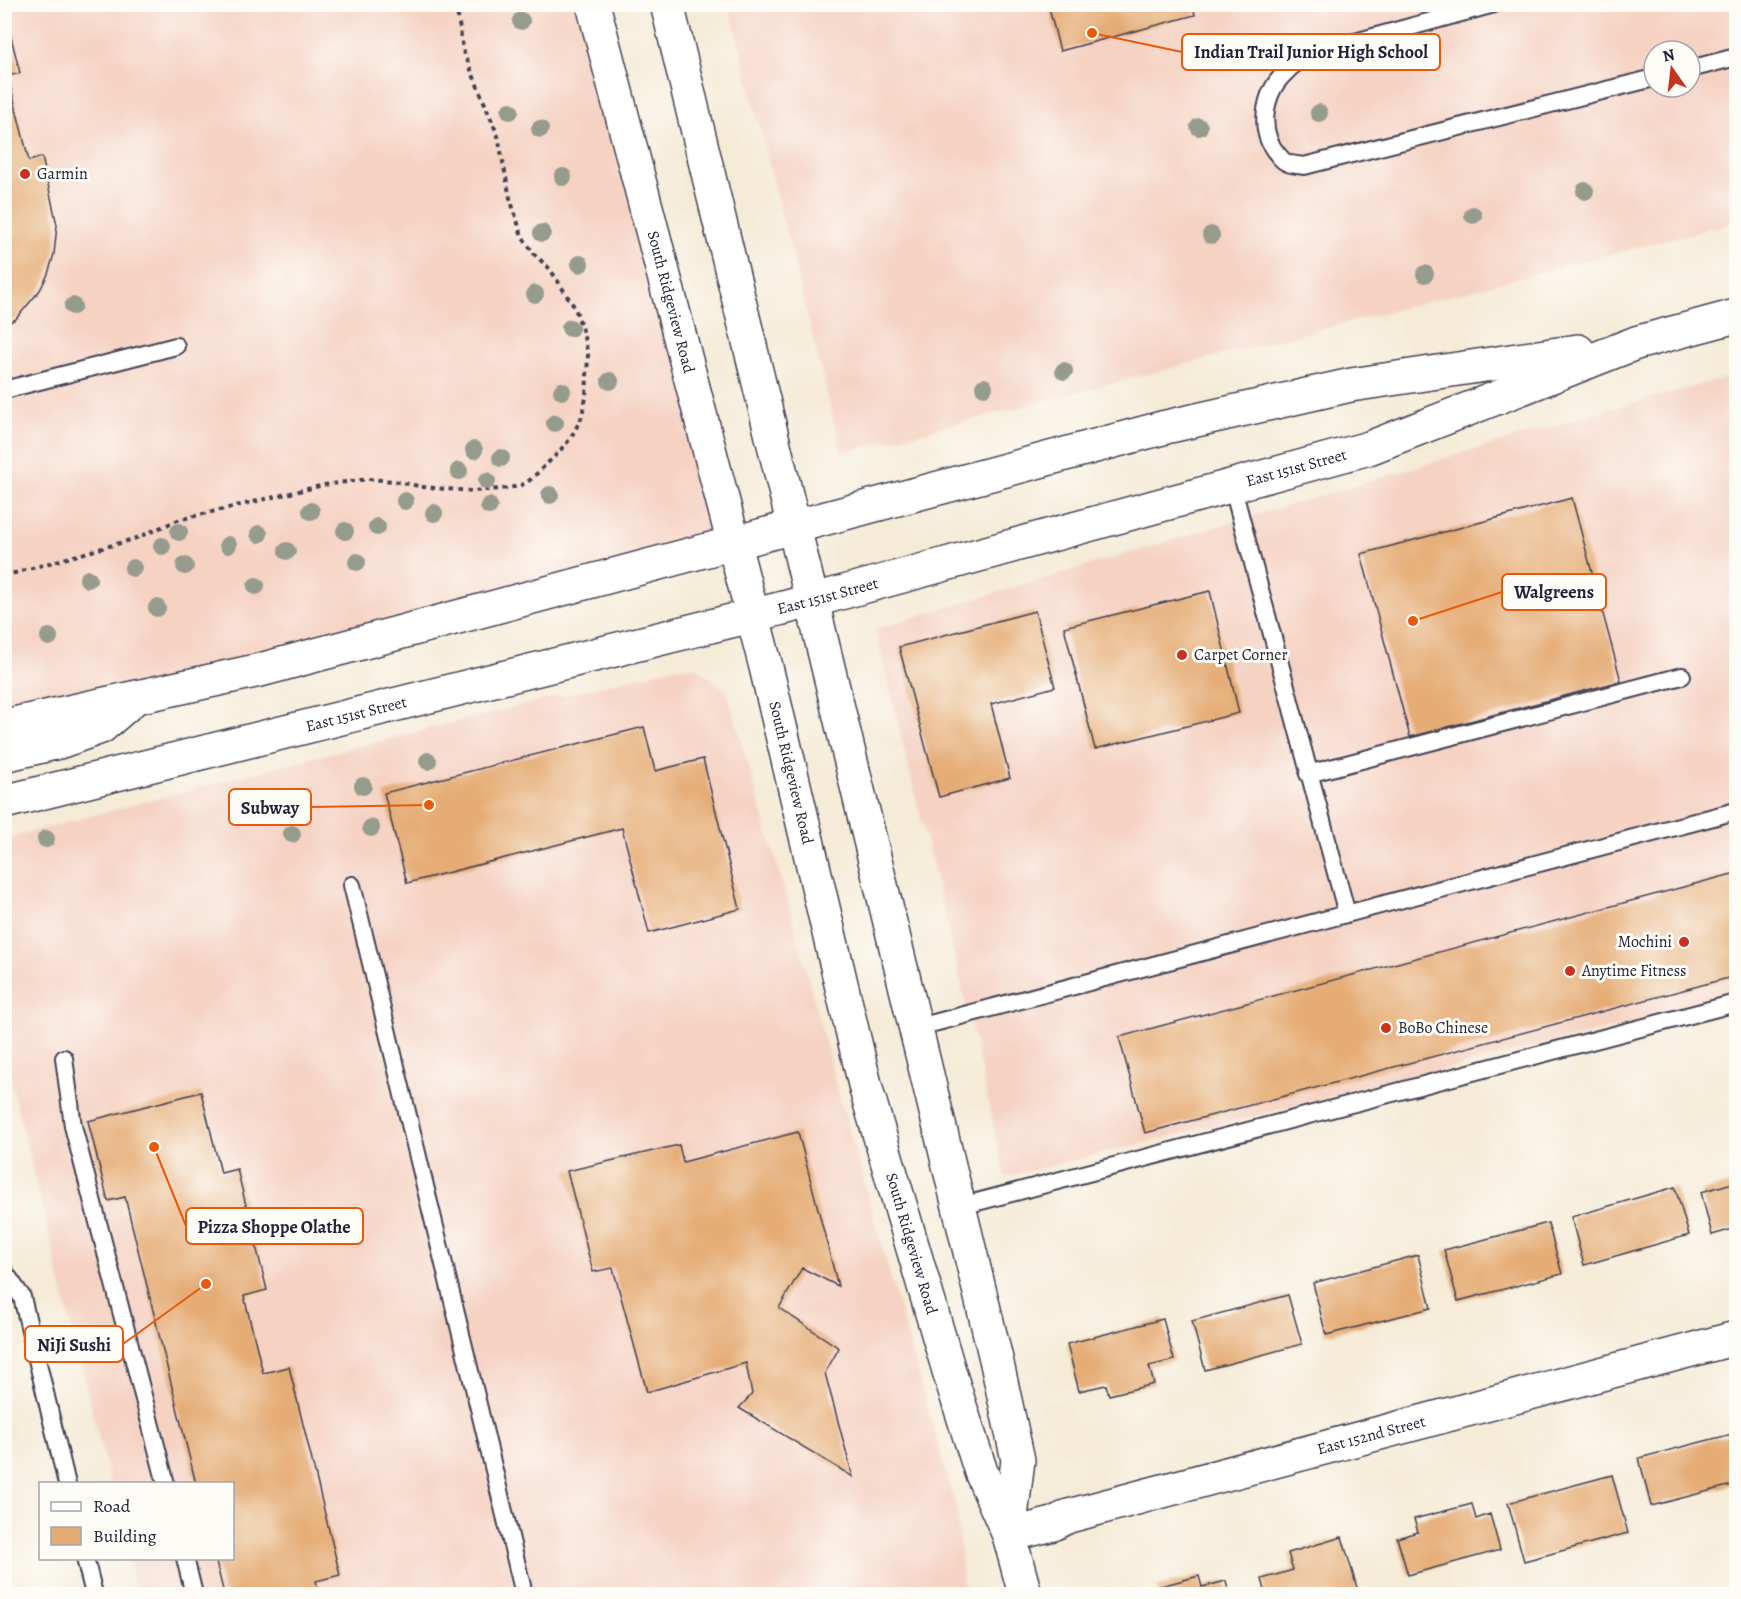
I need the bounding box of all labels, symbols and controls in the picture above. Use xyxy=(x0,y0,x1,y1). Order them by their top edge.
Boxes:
callout: Indian Trail Junior High School xyxy=(1182,34,1440,70)
north arrow xyxy=(1642,39,1702,99)
text: Indian Trail Junior High School xyxy=(1194,40,1428,64)
text: N xyxy=(1660,43,1677,67)
place label: Garmin xyxy=(37,163,88,185)
marker: Garmin xyxy=(18,167,32,181)
street label: South Ridgeview Road xyxy=(642,228,700,376)
street label: East 151st Street xyxy=(1244,444,1349,492)
street label: East 151st Street xyxy=(775,572,881,620)
callout: Walgreens xyxy=(1502,574,1606,610)
text: Walgreens xyxy=(1513,580,1594,604)
place label: Carpet Corner xyxy=(1194,644,1288,666)
marker: Carpet Corner xyxy=(1175,648,1189,662)
street label: East 151st Street xyxy=(303,691,409,737)
street label: South Ridgeview Road xyxy=(764,699,819,847)
callout: Subway xyxy=(229,789,311,825)
text: Subway xyxy=(241,796,300,820)
place label: Mochini xyxy=(1618,931,1672,953)
marker: Mochini xyxy=(1677,935,1691,949)
place label: Anytime Fitness xyxy=(1581,960,1687,982)
marker: Anytime Fitness xyxy=(1563,964,1577,978)
place label: BoBo Chinese xyxy=(1398,1017,1488,1039)
marker: BoBo Chinese xyxy=(1379,1021,1393,1035)
street label: South Ridgeview Road xyxy=(880,1170,943,1317)
callout: Pizza Shoppe Olathe xyxy=(186,1208,363,1244)
text: Pizza Shoppe Olathe xyxy=(197,1215,351,1239)
callout: NiJi Sushi xyxy=(25,1326,123,1362)
text: NiJi Sushi xyxy=(37,1333,111,1357)
street label: East 152nd Street xyxy=(1315,1410,1428,1460)
legend xyxy=(39,1482,234,1560)
text: Road xyxy=(93,1494,131,1518)
text: Building xyxy=(93,1524,157,1548)

